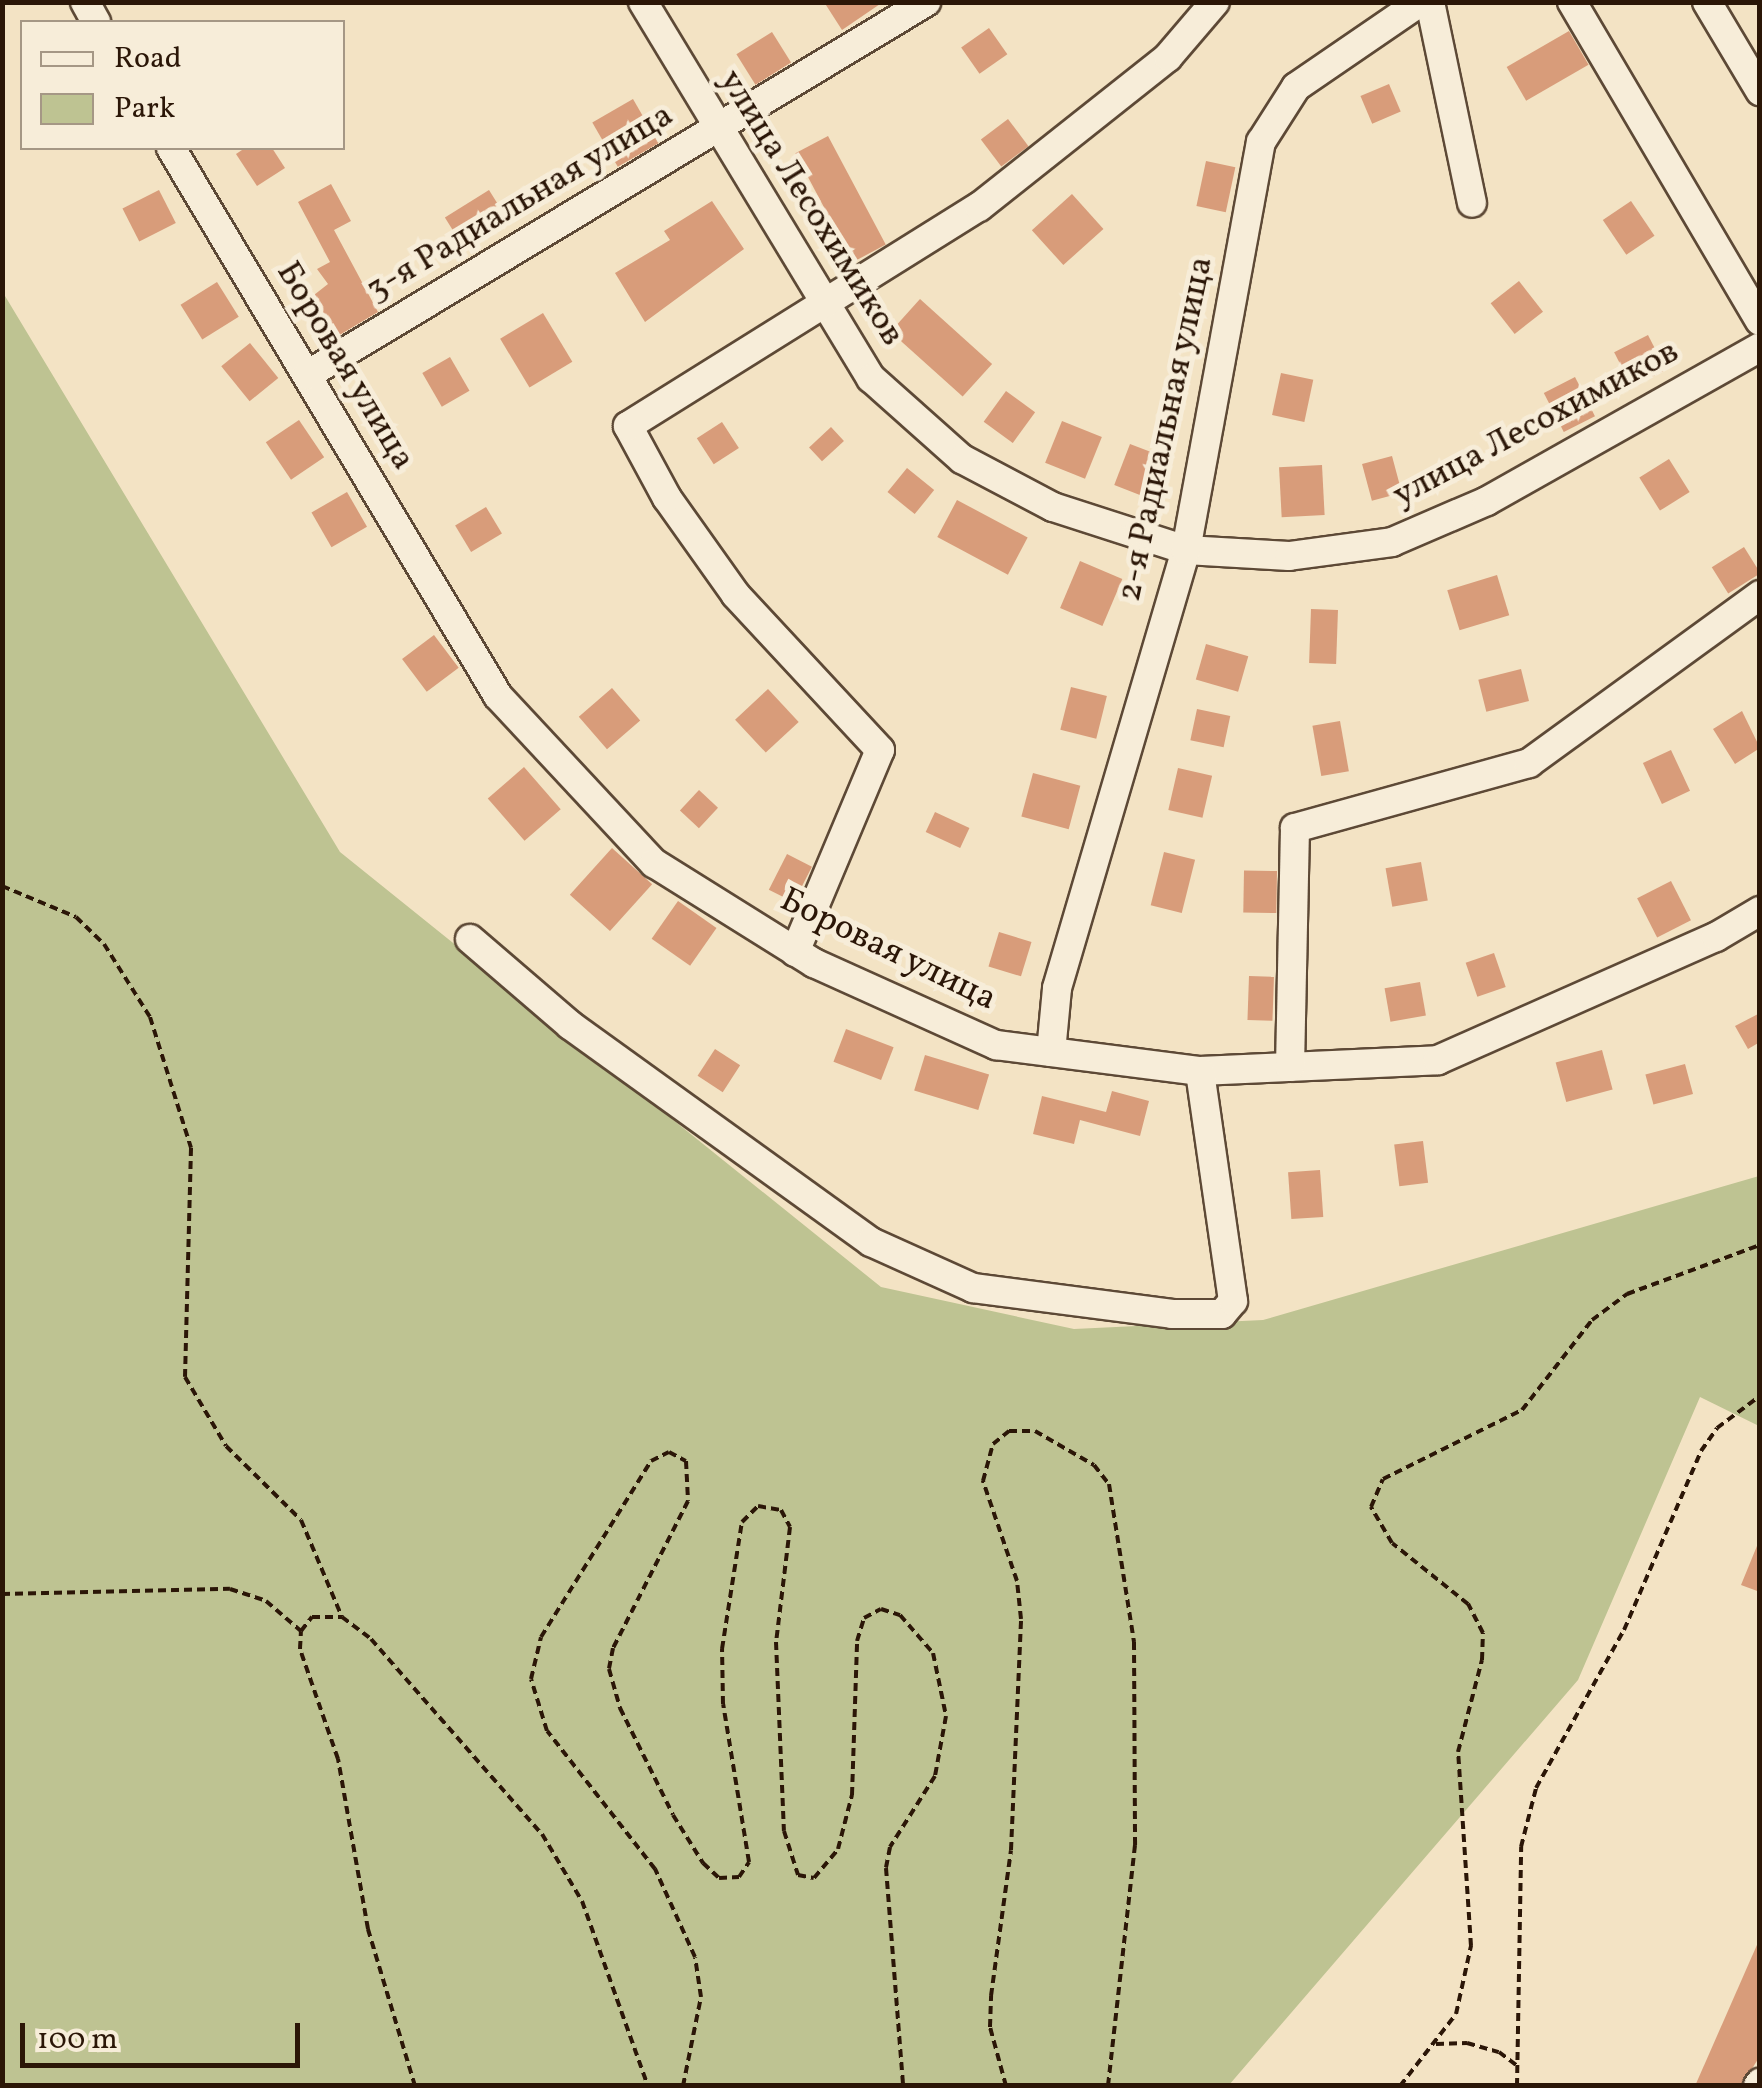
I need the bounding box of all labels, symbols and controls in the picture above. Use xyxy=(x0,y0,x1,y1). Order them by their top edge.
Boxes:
legend xyxy=(20,20,345,150)
text: Road xyxy=(114,38,182,80)
street label: улица Лесохимиков xyxy=(709,62,913,354)
text: Park xyxy=(114,88,175,130)
street label: 3-я Радиальная улица xyxy=(358,94,682,312)
street label: 2-я Радиальная улица xyxy=(1109,252,1223,606)
street label: Боровая улица xyxy=(266,254,424,478)
street label: улица Лесохимиков xyxy=(1386,331,1686,517)
street label: Боровая улица xyxy=(772,879,1004,1021)
scale bar xyxy=(25,2003,305,2065)
text: 100 m xyxy=(37,2019,118,2061)

